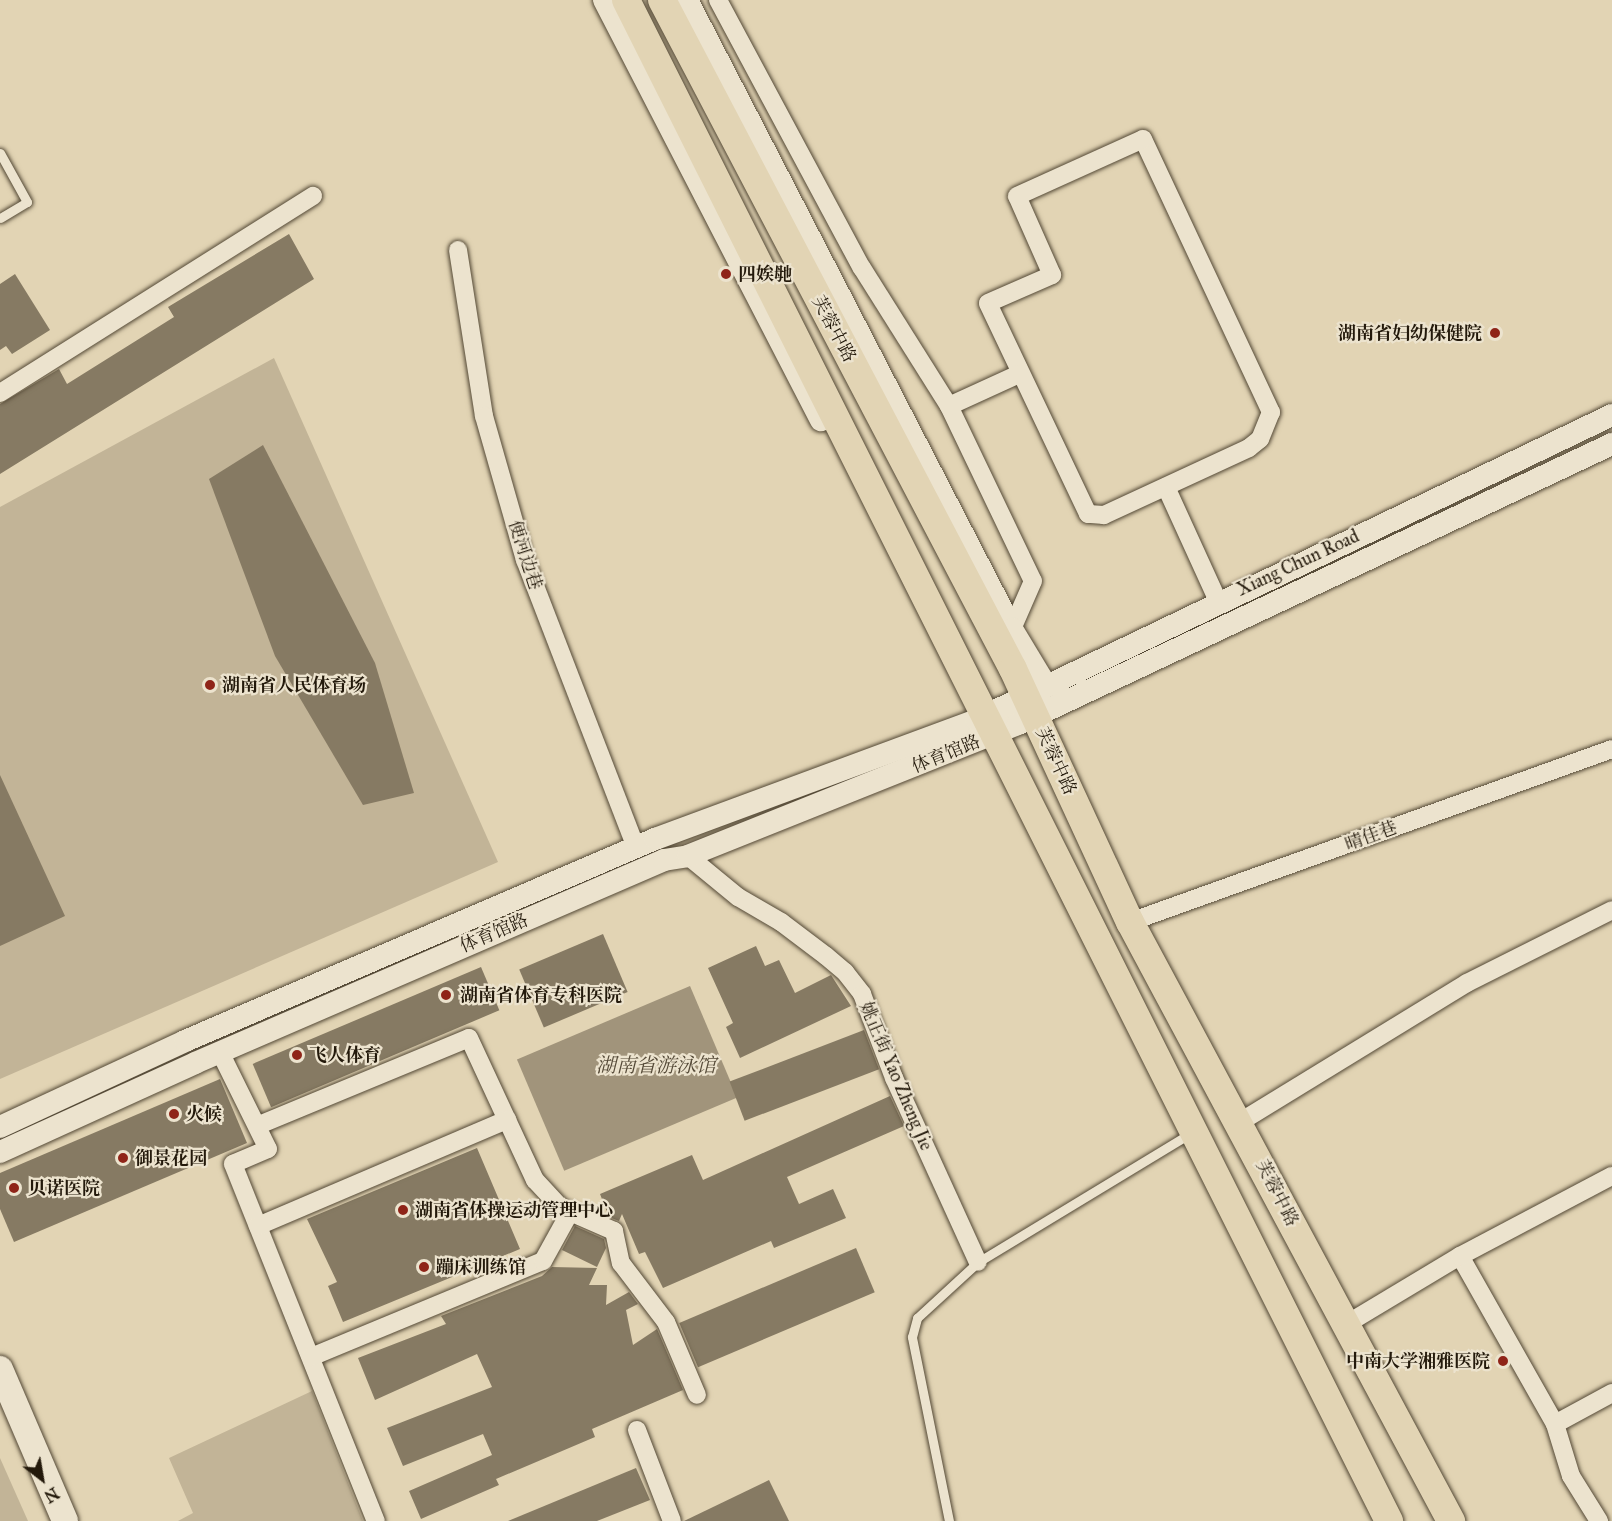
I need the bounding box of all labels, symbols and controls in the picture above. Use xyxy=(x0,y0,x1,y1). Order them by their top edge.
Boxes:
place label: 四娭毑 xyxy=(738,263,792,285)
marker: 四娭毑 xyxy=(719,267,733,281)
street label: 芙蓉中路 xyxy=(808,292,860,366)
place label: 湖南省妇幼保健院 xyxy=(1338,322,1482,344)
marker: 湖南省妇幼保健院 xyxy=(1486,324,1504,342)
street label: 便河边巷 xyxy=(504,517,546,593)
street label: Xiang Chun Road xyxy=(1234,525,1362,601)
place label: 湖南省人民体育场 xyxy=(222,674,366,696)
marker: 湖南省人民体育场 xyxy=(203,678,217,692)
street label: 芙蓉中路 xyxy=(1031,724,1081,798)
street label: 体育馆路 xyxy=(909,731,983,777)
street label: 晴佳巷 xyxy=(1342,817,1400,855)
street label: 体育馆路 xyxy=(457,909,531,957)
place label: 湖南省体育专科医院 xyxy=(460,984,622,1006)
marker: 湖南省体育专科医院 xyxy=(437,986,455,1004)
street label: 姚正街 Yao Zheng Jie xyxy=(855,999,937,1153)
place label: 飞人体育 xyxy=(309,1044,381,1066)
marker: 飞人体育 xyxy=(290,1048,304,1062)
water label: 湖南省游泳馆 xyxy=(596,1053,716,1077)
place label: 火候 xyxy=(186,1103,222,1125)
marker: 火候 xyxy=(167,1107,181,1121)
place label: 御景花园 xyxy=(135,1147,207,1169)
marker: 御景花园 xyxy=(116,1151,130,1165)
street label: 芙蓉中路 xyxy=(1251,1156,1303,1230)
place label: 贝诺医院 xyxy=(28,1177,100,1199)
marker: 贝诺医院 xyxy=(5,1179,23,1197)
place label: 湖南省体操运动管理中心 xyxy=(415,1199,613,1221)
marker: 湖南省体操运动管理中心 xyxy=(396,1203,410,1217)
place label: 蹦床训练馆 xyxy=(436,1256,526,1278)
marker: 蹦床训练馆 xyxy=(417,1260,431,1274)
place label: 中南大学湘雅医院 xyxy=(1346,1350,1490,1372)
marker: 中南大学湘雅医院 xyxy=(1494,1352,1512,1370)
north arrow xyxy=(12,1449,72,1509)
text: N xyxy=(41,1483,62,1506)

